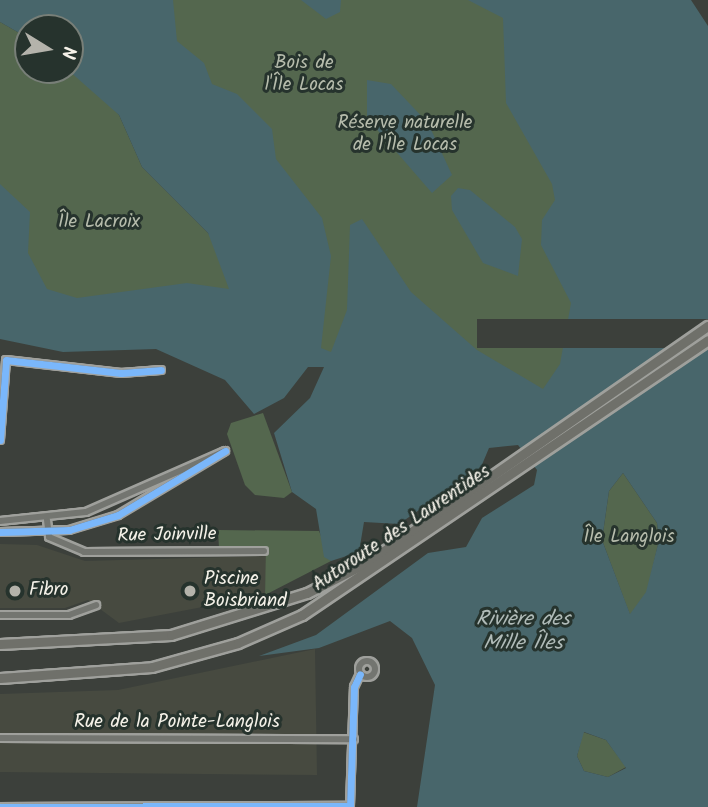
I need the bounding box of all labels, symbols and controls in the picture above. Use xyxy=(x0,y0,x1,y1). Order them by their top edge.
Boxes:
north arrow xyxy=(14,14,84,84)
text: N xyxy=(52,44,84,61)
park label: Bois de l'Île Locas xyxy=(265,53,343,97)
park label: Réserve naturelle de l'Île Locas xyxy=(338,113,472,157)
park label: Île Lacroix xyxy=(58,212,140,234)
street label: Autoroute des Laurentides xyxy=(309,461,495,597)
street label: Rue Joinville xyxy=(117,524,217,548)
park label: Île Langlois xyxy=(583,527,675,549)
place label: Piscine Boisbriand xyxy=(204,569,287,613)
place label: Fibro xyxy=(29,580,68,602)
marker: Fibro xyxy=(7,583,23,599)
marker: Piscine Boisbriand xyxy=(182,583,198,599)
water label: Rivière des Mille Îles xyxy=(476,607,570,657)
street label: Rue de la Pointe-Langlois xyxy=(74,712,280,734)

